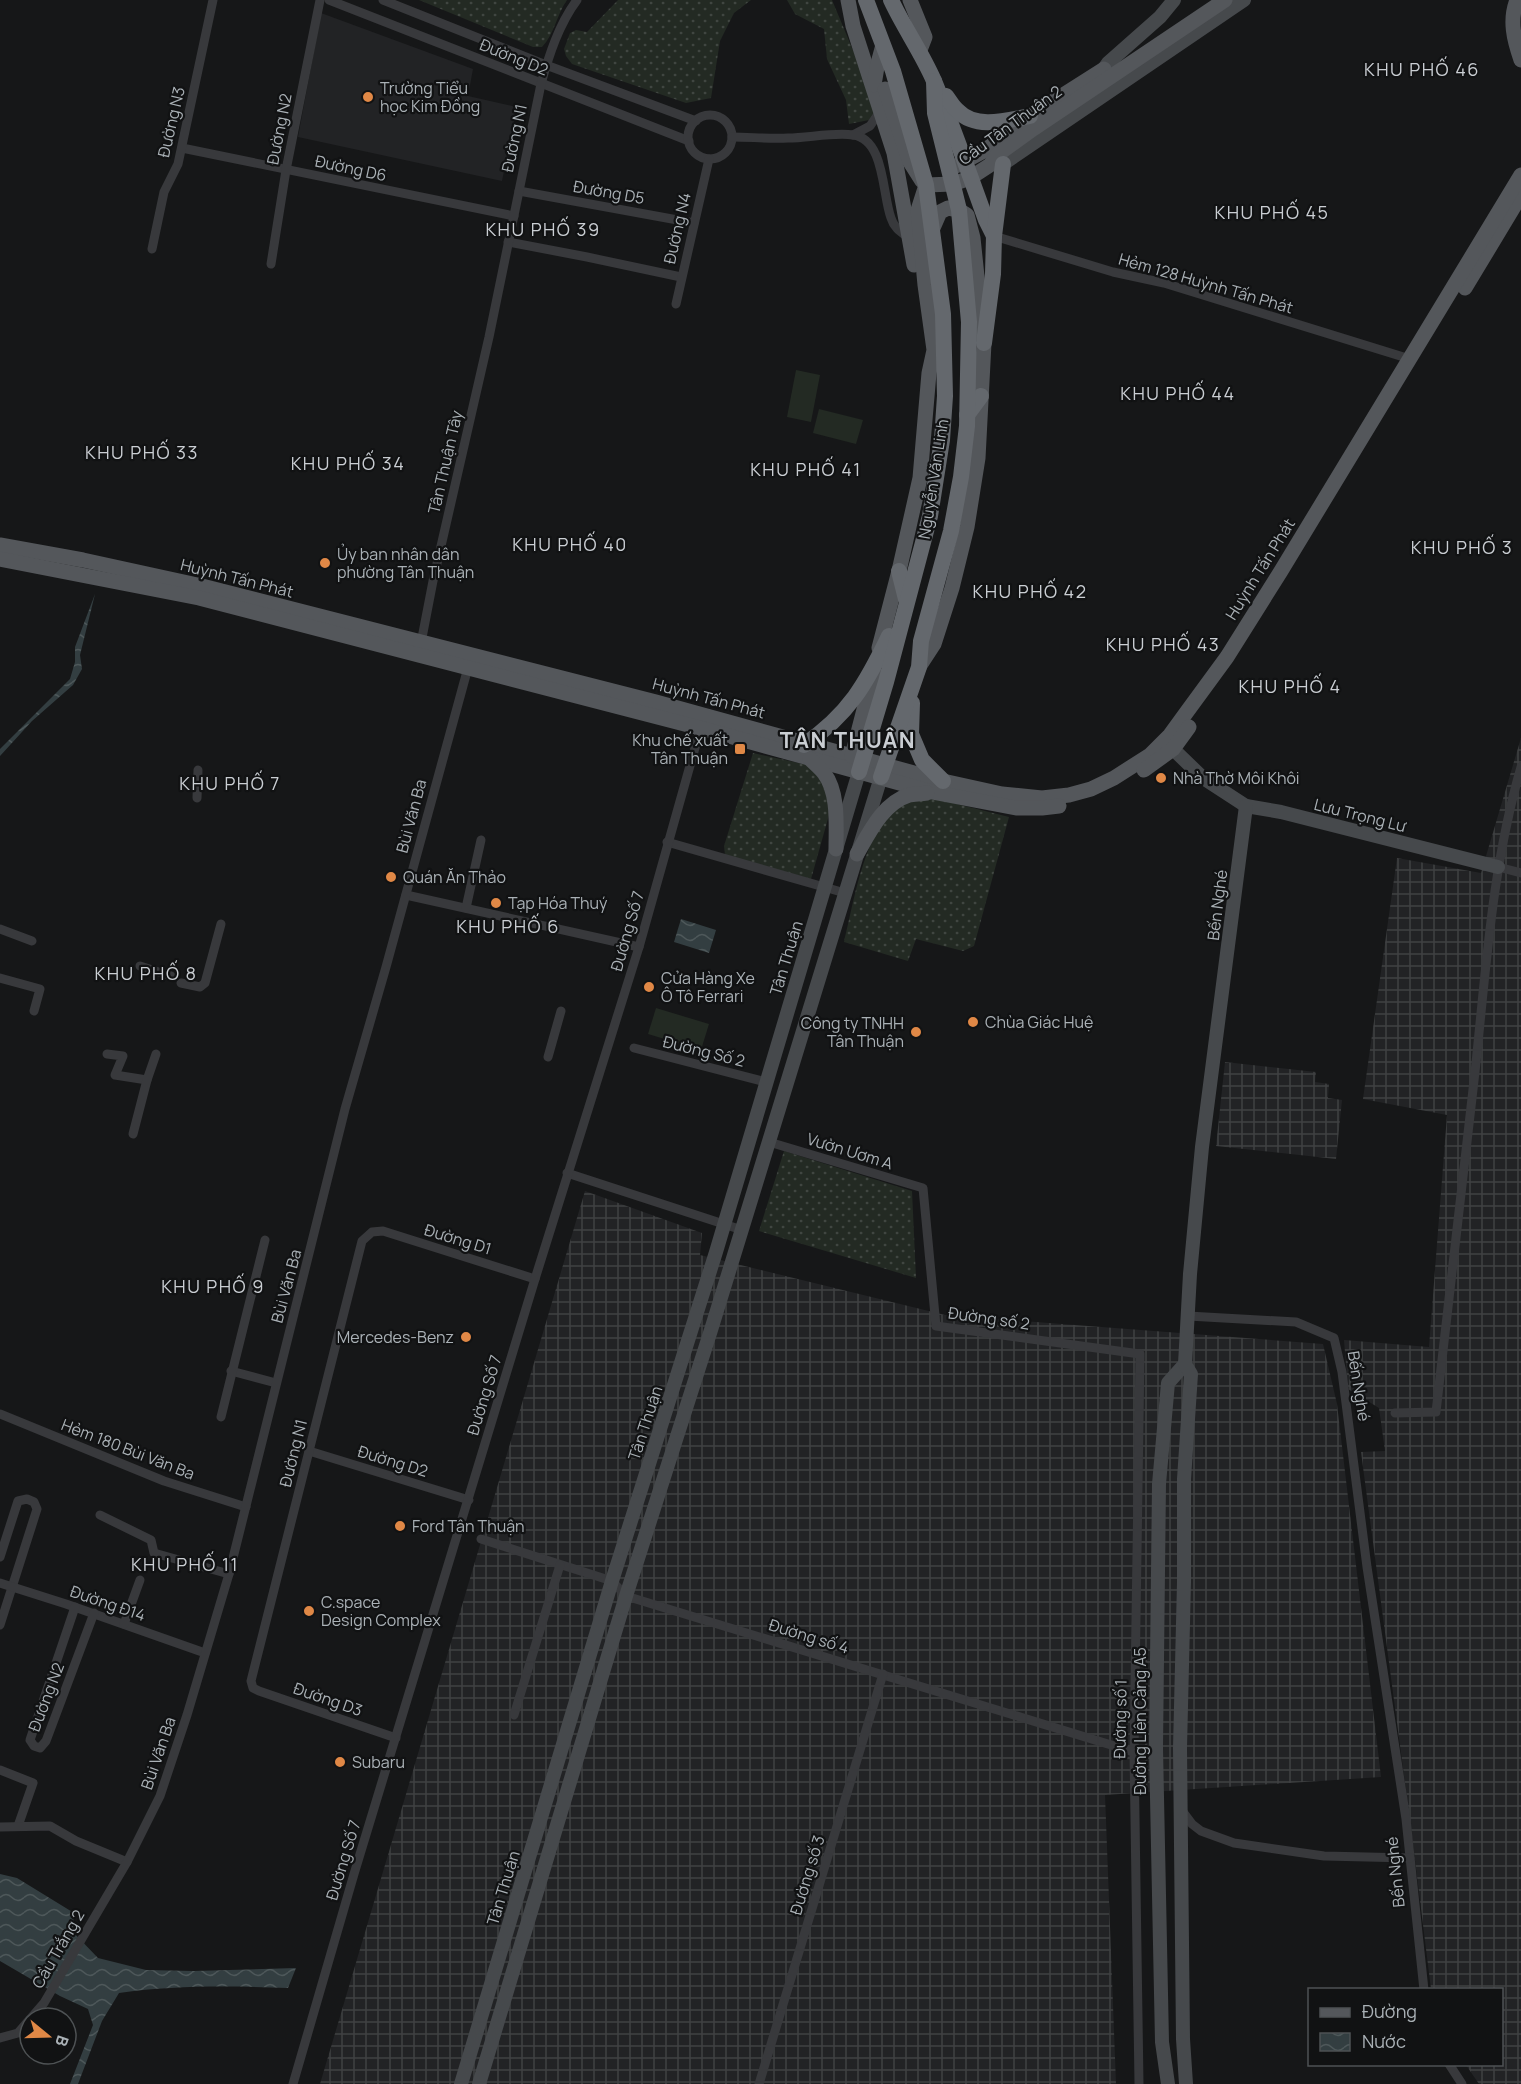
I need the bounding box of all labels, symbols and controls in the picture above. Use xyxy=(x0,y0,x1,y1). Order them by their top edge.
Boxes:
street label: Đường D2 xyxy=(477,33,551,81)
district label: KHU PHỐ 46 xyxy=(1364,56,1480,81)
place label: Trường Tiểu học Kim Đồng xyxy=(380,77,480,117)
street label: Cầu Tân Thuận 2 xyxy=(954,80,1066,170)
street label: Đường N3 xyxy=(152,85,190,159)
marker: Trường Tiểu học Kim Đồng xyxy=(361,90,375,104)
street label: Đường N2 xyxy=(261,91,297,167)
street label: Đường N1 xyxy=(496,102,532,174)
street label: Đường D6 xyxy=(313,150,389,186)
street label: Đường D5 xyxy=(572,175,646,209)
street label: Đường N4 xyxy=(658,190,696,266)
district label: KHU PHỐ 45 xyxy=(1214,199,1330,224)
district label: KHU PHỐ 39 xyxy=(485,216,601,241)
street label: Hẻm 128 Huỳnh Tấn Phát xyxy=(1116,248,1296,318)
district label: KHU PHỐ 44 xyxy=(1120,380,1236,405)
street label: Tân Thuận Tây xyxy=(422,408,468,516)
street label: Nguyễn Văn Linh xyxy=(913,417,953,541)
district label: KHU PHỐ 33 xyxy=(85,439,199,464)
district label: KHU PHỐ 34 xyxy=(291,450,405,475)
district label: KHU PHỐ 41 xyxy=(750,456,862,481)
street label: Huỳnh Tấn Phát xyxy=(1220,514,1300,624)
district label: KHU PHỐ 40 xyxy=(512,531,628,556)
district label: KHU PHỐ 3 xyxy=(1411,534,1513,559)
place label: Ủy ban nhân dân phường Tân Thuận xyxy=(337,543,474,583)
street label: Huỳnh Tấn Phát xyxy=(178,553,296,603)
marker: Ủy ban nhân dân phường Tân Thuận xyxy=(318,556,332,570)
district label: KHU PHỐ 42 xyxy=(973,578,1087,603)
district label: KHU PHỐ 43 xyxy=(1106,631,1220,656)
street label: Huỳnh Tấn Phát xyxy=(650,672,768,724)
district label: KHU PHỐ 4 xyxy=(1238,673,1342,698)
district label: TÂN THUẬN xyxy=(780,725,916,755)
place label: Khu chế xuất Tân Thuận xyxy=(632,729,728,769)
marker: Khu chế xuất Tân Thuận xyxy=(733,742,747,756)
place label: Nhà Thờ Môi Khôi xyxy=(1173,767,1300,789)
district label: KHU PHỐ 7 xyxy=(179,770,281,795)
marker: Nhà Thờ Môi Khôi xyxy=(1154,771,1168,785)
street label: Bùi Văn Ba xyxy=(391,777,431,855)
street label: Lưu Trọng Lư xyxy=(1312,793,1409,837)
place label: Quán Ăn Thảo xyxy=(403,866,506,888)
street label: Bến Nghé xyxy=(1202,868,1232,942)
marker: Quán Ăn Thảo xyxy=(384,870,398,884)
street label: Đường Số 7 xyxy=(605,888,649,974)
place label: Tạp Hóa Thuý xyxy=(508,892,608,914)
marker: Tạp Hóa Thuý xyxy=(489,896,503,910)
district label: KHU PHỐ 6 xyxy=(456,913,560,938)
street label: Tân Thuận xyxy=(764,918,808,998)
district label: KHU PHỐ 8 xyxy=(94,960,198,985)
place label: Cửa Hàng Xe Ô Tô Ferrari xyxy=(661,967,755,1007)
marker: Cửa Hàng Xe Ô Tô Ferrari xyxy=(642,980,656,994)
place label: Chùa Giác Huệ xyxy=(985,1011,1093,1033)
place label: Công ty TNHH Tân Thuận xyxy=(801,1012,904,1052)
marker: Chùa Giác Huệ xyxy=(966,1015,980,1029)
marker: Công ty TNHH Tân Thuận xyxy=(909,1025,923,1039)
street label: Đường Số 2 xyxy=(661,1030,747,1072)
street label: Vườn Ươm A xyxy=(804,1128,896,1174)
street label: Đường D1 xyxy=(422,1218,494,1260)
street label: Bùi Văn Ba xyxy=(266,1247,306,1325)
district label: KHU PHỐ 9 xyxy=(161,1273,265,1298)
street label: Đường số 2 xyxy=(947,1301,1031,1335)
place label: Mercedes-Benz xyxy=(337,1326,454,1348)
marker: Mercedes-Benz xyxy=(459,1330,473,1344)
street label: Bến Nghé xyxy=(1343,1349,1375,1423)
street label: Đường Số 7 xyxy=(461,1352,507,1438)
street label: Tân Thuận xyxy=(623,1383,667,1463)
street label: Hẻm 180 Bùi Văn Ba xyxy=(58,1413,198,1485)
street label: Đường N1 xyxy=(274,1417,312,1489)
street label: Đường D2 xyxy=(355,1440,431,1482)
place label: Ford Tân Thuận xyxy=(412,1515,525,1537)
marker: Ford Tân Thuận xyxy=(393,1519,407,1533)
district label: KHU PHỐ 11 xyxy=(131,1551,239,1576)
street label: Đường Đ14 xyxy=(67,1580,149,1626)
place label: C.space Design Complex xyxy=(321,1591,441,1631)
marker: C.space Design Complex xyxy=(302,1604,316,1618)
street label: Đường số 4 xyxy=(766,1613,852,1659)
street label: Đường Liên Cảng A5 xyxy=(1129,1647,1151,1795)
street label: Đường N2 xyxy=(23,1659,69,1735)
street label: Đường D3 xyxy=(291,1677,365,1721)
street label: Đường số 1 xyxy=(1108,1679,1132,1759)
street label: Bùi Văn Ba xyxy=(135,1714,181,1792)
place label: Subaru xyxy=(352,1751,405,1773)
marker: Subaru xyxy=(333,1755,347,1769)
street label: Đường Số 7 xyxy=(320,1817,366,1903)
street label: Đường số 3 xyxy=(784,1833,830,1917)
street label: Bến Nghé xyxy=(1380,1836,1410,1908)
street label: Tân Thuận xyxy=(481,1848,525,1928)
street label: Cầu Trắng 2 xyxy=(27,1906,89,1992)
legend xyxy=(1308,1988,1503,2066)
text: Đường xyxy=(1362,1999,1417,2023)
north arrow xyxy=(18,2006,78,2066)
text: Nước xyxy=(1362,2029,1406,2053)
text: B xyxy=(50,2033,74,2049)

